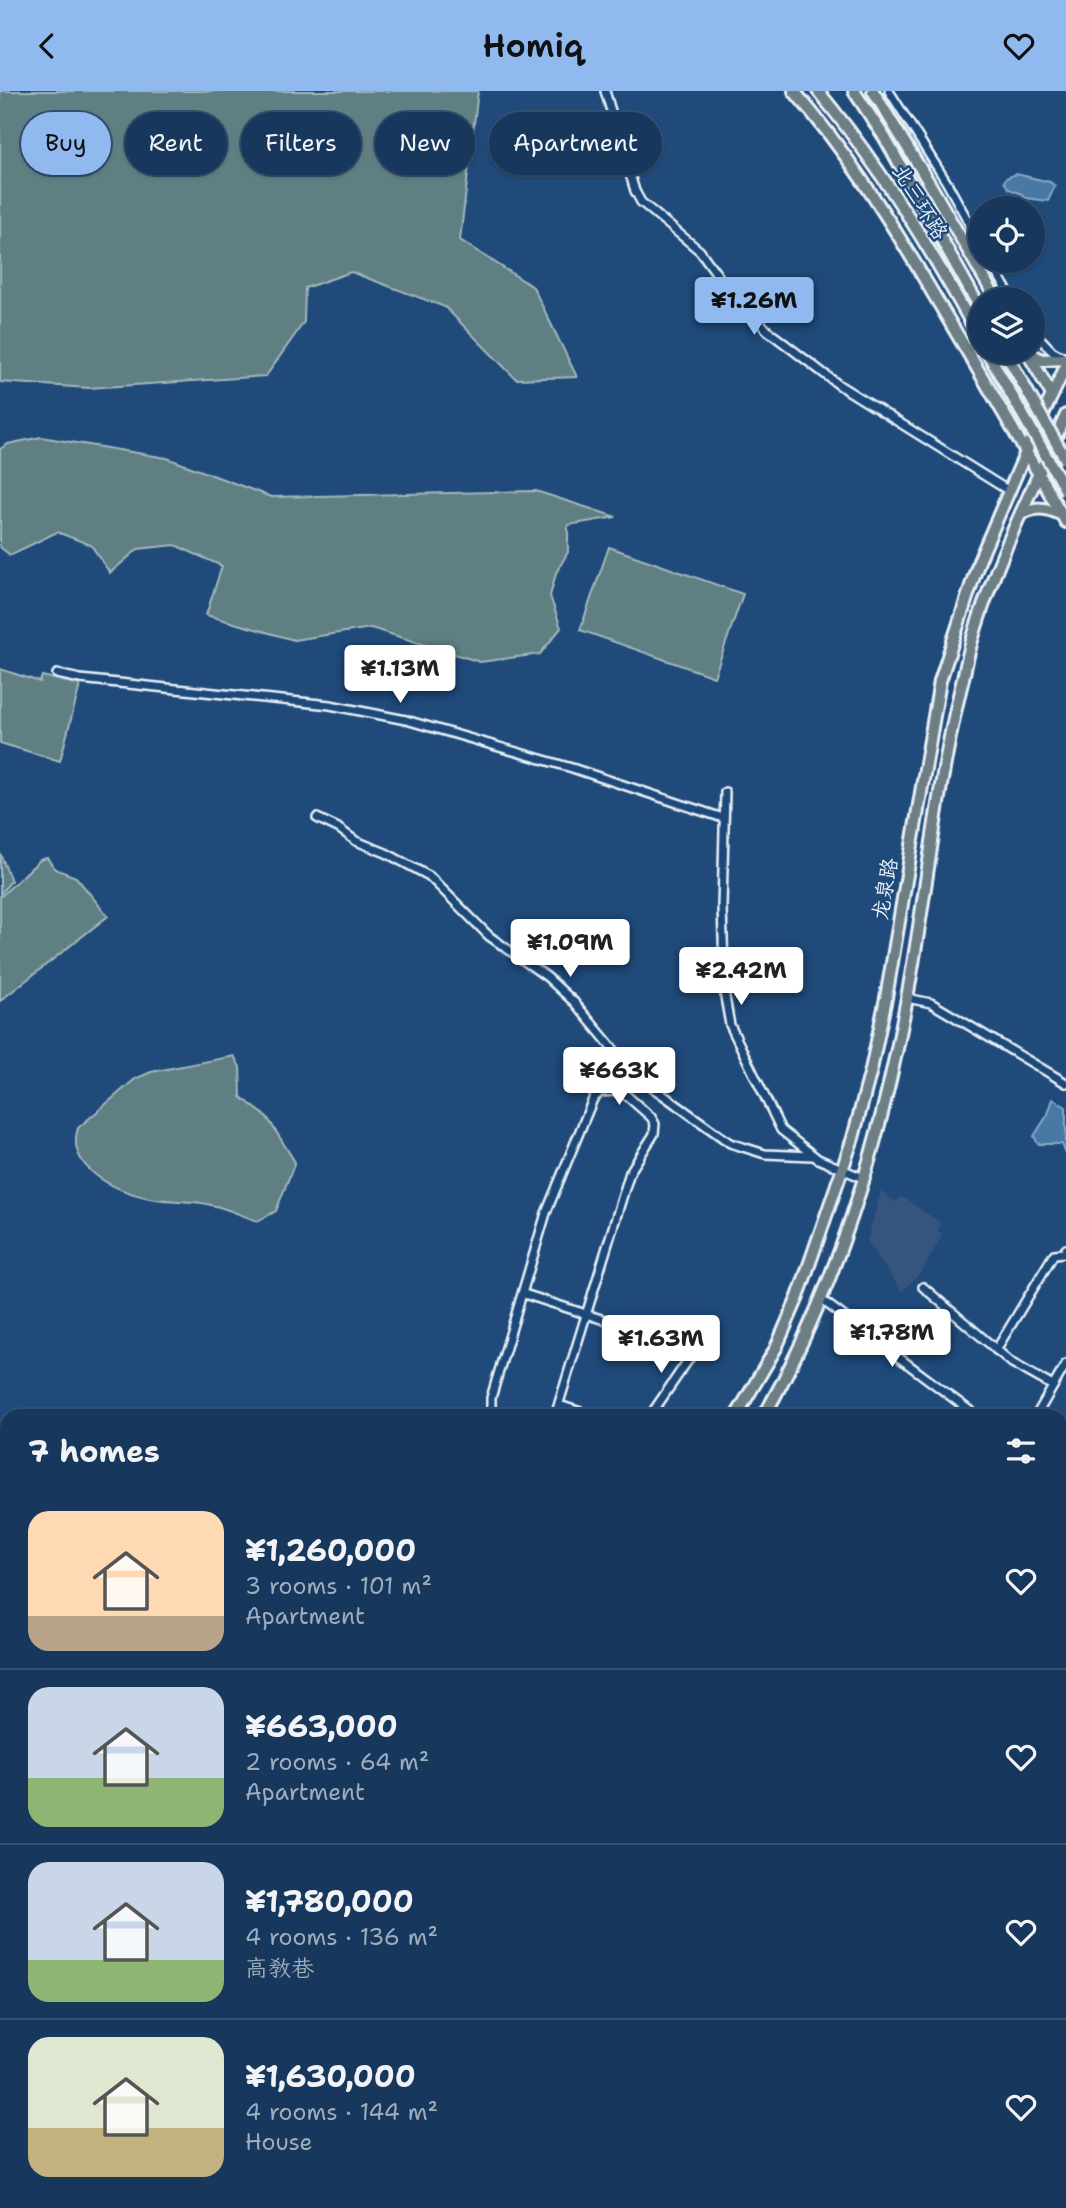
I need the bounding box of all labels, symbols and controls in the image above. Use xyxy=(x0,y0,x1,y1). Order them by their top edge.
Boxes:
text: Homiq xyxy=(483,24,583,67)
icon: back xyxy=(28,27,66,65)
icon: heart xyxy=(1000,27,1038,65)
chip: Buy xyxy=(21,112,111,175)
chip: Rent xyxy=(125,112,227,175)
chip: Filters xyxy=(241,112,361,175)
chip: New xyxy=(375,112,475,175)
chip: Apartment xyxy=(489,112,662,175)
street label: 北三环路 xyxy=(886,159,954,245)
map controls xyxy=(968,196,1045,364)
button: locate xyxy=(968,196,1045,273)
pin: ¥1.26M xyxy=(697,278,811,337)
text: ¥1.26M xyxy=(711,285,797,315)
button: layers xyxy=(968,287,1045,364)
pin: ¥1.13M xyxy=(343,645,457,705)
text: ¥1.13M xyxy=(360,653,440,683)
street label: 龙泉路 xyxy=(866,856,904,922)
pin: ¥1.09M xyxy=(513,919,627,979)
text: ¥1.09M xyxy=(527,927,613,957)
pin: ¥2.42M xyxy=(684,947,798,1007)
text: ¥2.42M xyxy=(695,955,787,985)
pin: ¥663K xyxy=(570,1047,668,1107)
text: ¥663K xyxy=(579,1055,659,1085)
pin: ¥1.78M xyxy=(835,1309,949,1369)
pin: ¥1.63M xyxy=(604,1315,718,1375)
text: ¥1.78M xyxy=(850,1317,934,1347)
text: ¥1.63M xyxy=(618,1323,704,1353)
text: 7 homes xyxy=(28,1431,160,1472)
icon: filters xyxy=(1002,1432,1040,1470)
text: ¥1,260,000 xyxy=(245,1530,416,1571)
icon: home xyxy=(84,1539,168,1623)
icon: heart xyxy=(1002,1562,1040,1600)
text: 3 rooms · 101 m² xyxy=(245,1571,432,1601)
text: Apartment xyxy=(245,1601,365,1631)
text: ¥663,000 xyxy=(245,1706,398,1747)
icon: home xyxy=(84,1715,168,1799)
icon: heart xyxy=(1002,1738,1040,1776)
text: 2 rooms · 64 m² xyxy=(245,1747,429,1777)
text: Apartment xyxy=(245,1777,365,1807)
text: ¥1,780,000 xyxy=(245,1881,414,1922)
icon: home xyxy=(84,1890,168,1974)
icon: heart xyxy=(1002,1913,1040,1951)
text: 4 rooms · 136 m² xyxy=(245,1922,438,1952)
text: 高教巷 xyxy=(245,1953,314,1983)
text: ¥1,630,000 xyxy=(245,2056,416,2097)
icon: home xyxy=(84,2065,168,2149)
icon: heart xyxy=(1002,2088,1040,2126)
text: 4 rooms · 144 m² xyxy=(245,2097,438,2127)
text: House xyxy=(245,2127,313,2157)

